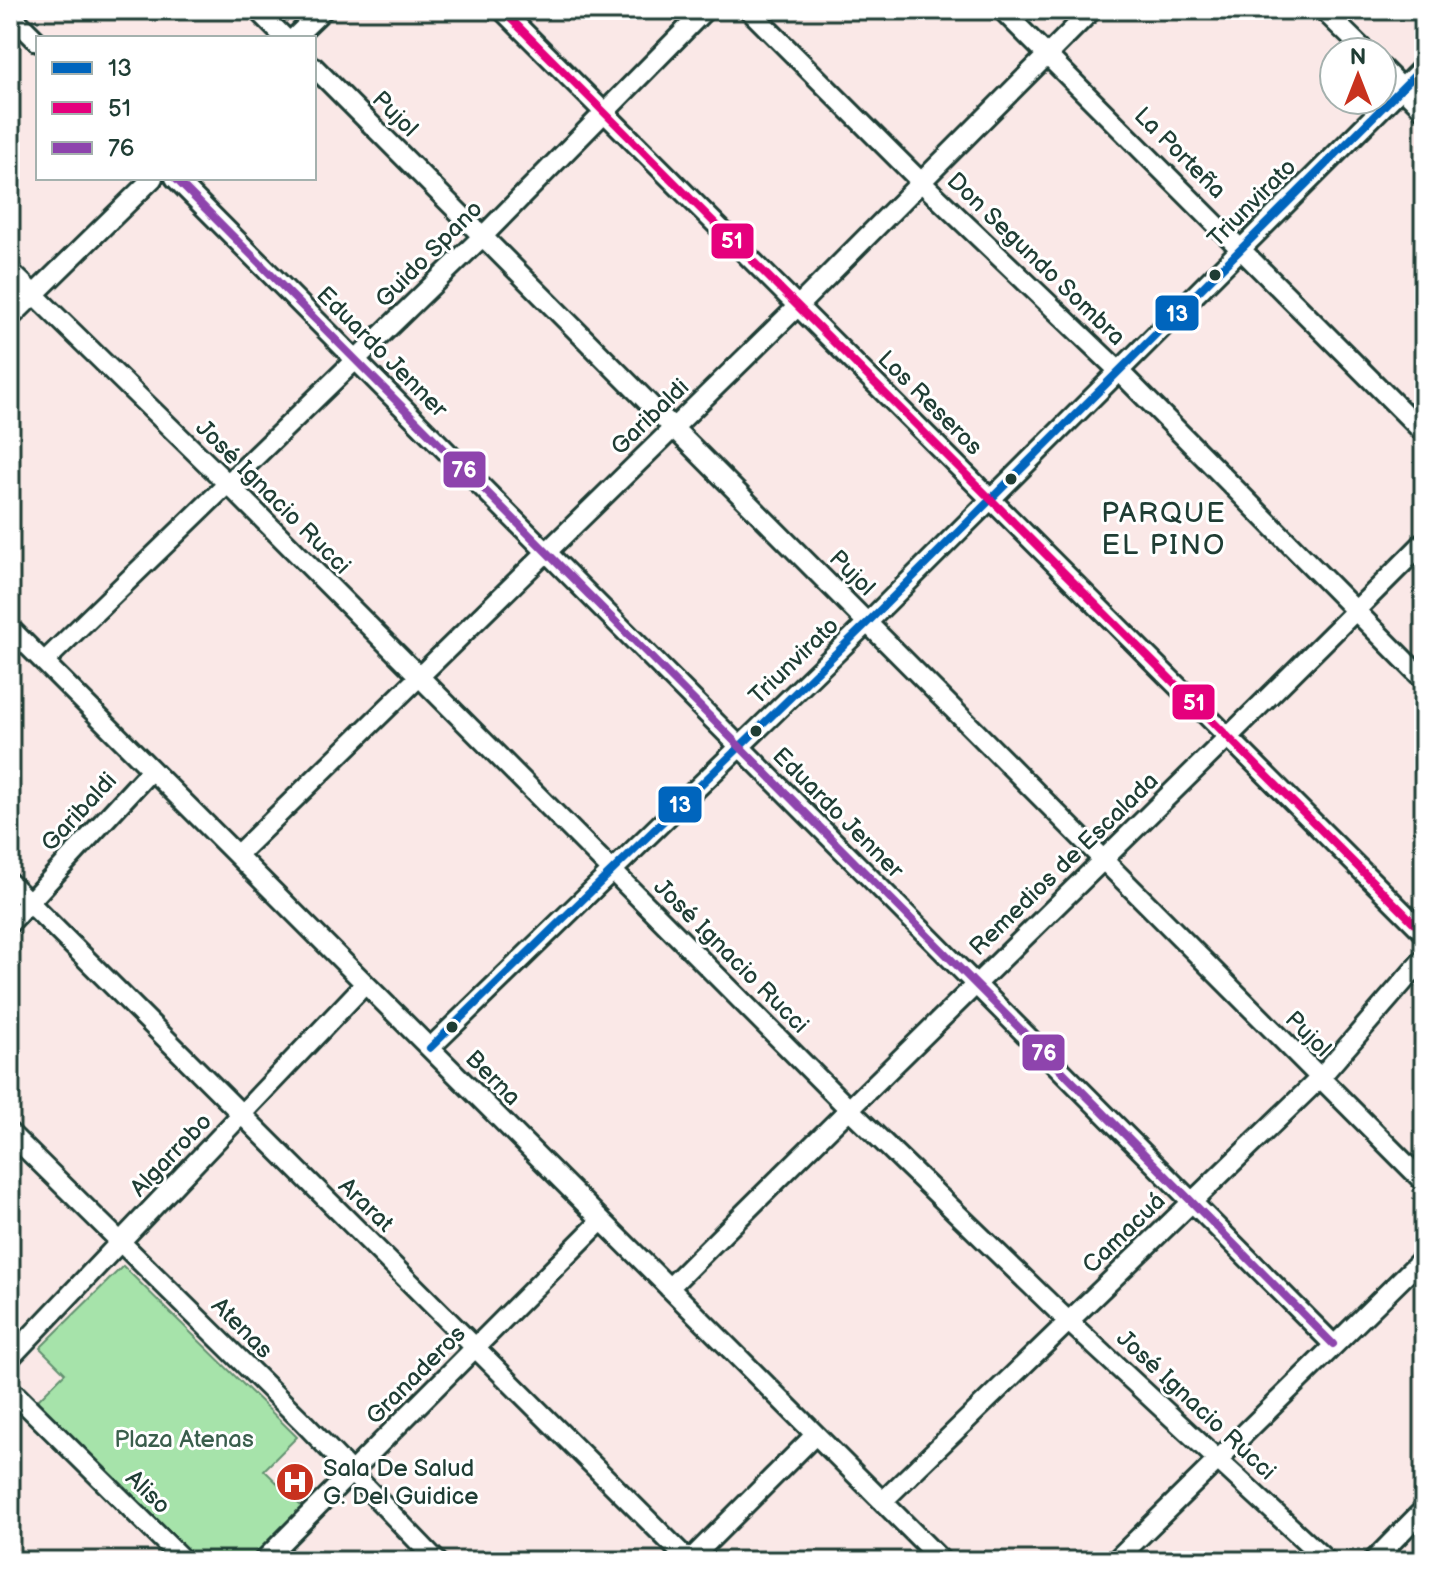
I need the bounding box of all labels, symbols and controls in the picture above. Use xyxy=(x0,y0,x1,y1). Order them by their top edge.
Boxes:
legend xyxy=(36,36,316,180)
north arrow xyxy=(1318,36,1398,116)
text: N xyxy=(1350,44,1366,71)
text: 13 xyxy=(108,54,132,83)
street label: Pujol xyxy=(366,85,424,143)
text: 51 xyxy=(108,94,131,123)
street label: La Porteña xyxy=(1128,101,1232,205)
text: 76 xyxy=(108,134,134,163)
street label: Triunvirato xyxy=(1202,153,1302,253)
street label: Don Segundo Sombra xyxy=(941,166,1131,352)
street label: Guido Spano xyxy=(369,194,489,314)
line badge: 51 xyxy=(710,222,755,260)
text: 51 xyxy=(721,228,743,255)
unlabelled marker xyxy=(1207,267,1223,283)
street label: Eduardo Jenner xyxy=(310,280,454,424)
line badge: 13 xyxy=(1154,294,1200,332)
text: 13 xyxy=(1166,301,1188,328)
street label: Los Reseros xyxy=(872,345,988,461)
street label: Garibaldi xyxy=(605,373,695,461)
street label: José Ignacio Rucci xyxy=(190,414,356,580)
line badge: 76 xyxy=(442,450,487,489)
text: 76 xyxy=(451,457,477,484)
unlabelled marker xyxy=(1003,471,1019,487)
district label: PARQUE EL PINO xyxy=(1101,497,1227,562)
street label: Pujol xyxy=(823,544,881,602)
street label: Triunvirato xyxy=(743,611,845,711)
line badge: 51 xyxy=(1171,683,1216,721)
text: 51 xyxy=(1183,690,1205,717)
unlabelled marker xyxy=(748,723,764,739)
street label: Eduardo Jenner xyxy=(766,741,910,885)
street label: Garibaldi xyxy=(35,766,123,858)
street label: Remedios de Escalada xyxy=(964,766,1164,962)
line badge: 13 xyxy=(657,785,703,824)
text: 13 xyxy=(669,792,691,819)
street label: José Ignacio Rucci xyxy=(648,873,814,1039)
street label: Pujol xyxy=(1279,1005,1337,1063)
unlabelled marker xyxy=(444,1019,460,1035)
line badge: 76 xyxy=(1021,1033,1066,1072)
text: 76 xyxy=(1031,1040,1057,1067)
street label: Berna xyxy=(459,1044,527,1112)
street label: Algarrobo xyxy=(124,1107,218,1203)
street label: Ararat xyxy=(332,1172,400,1239)
street label: Camacuá xyxy=(1077,1187,1171,1279)
street label: Atenas xyxy=(205,1291,279,1365)
street label: Granaderos xyxy=(360,1319,472,1431)
street label: José Ignacio Rucci xyxy=(1110,1324,1282,1486)
park label: Plaza Atenas xyxy=(114,1425,254,1454)
place label: Sala De Salud G. Del Guidice xyxy=(323,1454,479,1511)
hospital icon: Sala De Salud G. Del Guidice xyxy=(274,1461,316,1503)
street label: Aliso xyxy=(120,1464,176,1520)

